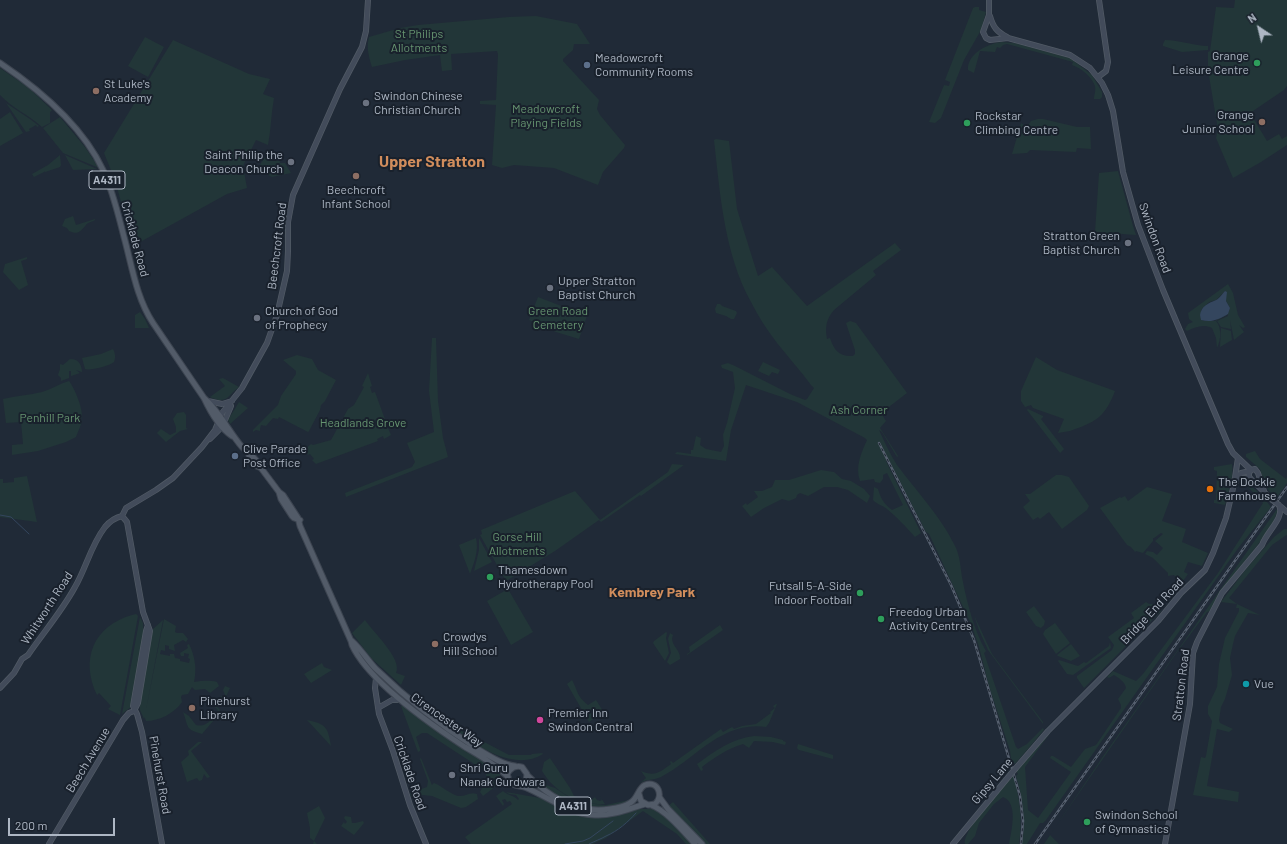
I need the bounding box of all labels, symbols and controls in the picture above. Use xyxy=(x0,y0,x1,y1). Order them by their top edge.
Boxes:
north arrow xyxy=(1239,8,1279,48)
text: N xyxy=(1245,10,1259,25)
park label: St Philips Allotments xyxy=(391,27,447,55)
place label: Grange Leisure Centre xyxy=(1172,49,1249,77)
place label: Meadowcroft Community Rooms xyxy=(595,51,693,79)
marker: Grange Leisure Centre xyxy=(1252,58,1262,68)
marker: Meadowcroft Community Rooms xyxy=(582,60,592,70)
place label: St Luke's Academy xyxy=(104,77,152,105)
marker: St Luke's Academy xyxy=(91,86,101,96)
place label: Swindon Chinese Christian Church xyxy=(374,89,463,117)
marker: Swindon Chinese Christian Church xyxy=(361,98,371,108)
park label: Meadowcroft Playing Fields xyxy=(510,102,582,130)
place label: Grange Junior School xyxy=(1182,108,1254,136)
place label: Rockstar Climbing Centre xyxy=(975,109,1058,137)
marker: Grange Junior School xyxy=(1257,117,1267,127)
marker: Rockstar Climbing Centre xyxy=(962,118,972,128)
place label: Saint Philip the Deacon Church xyxy=(204,148,283,176)
district label: Upper Stratton xyxy=(379,152,485,172)
marker: Saint Philip the Deacon Church xyxy=(286,157,296,167)
road number: A4311 xyxy=(89,171,125,189)
marker: Beechcroft Infant School xyxy=(351,171,361,181)
place label: Beechcroft Infant School xyxy=(322,183,390,211)
street label: Cricklade Road xyxy=(118,200,152,278)
street label: Swindon Road xyxy=(1136,201,1174,275)
street label: Beechcroft Road xyxy=(265,202,289,290)
place label: Stratton Green Baptist Church xyxy=(1043,229,1120,257)
marker: Stratton Green Baptist Church xyxy=(1123,238,1133,248)
place label: Upper Stratton Baptist Church xyxy=(558,274,635,302)
marker: Upper Stratton Baptist Church xyxy=(545,283,555,293)
place label: Church of God of Prophecy xyxy=(265,304,338,332)
park label: Green Road Cemetery xyxy=(528,304,588,332)
marker: Church of God of Prophecy xyxy=(252,313,262,323)
park label: Ash Corner xyxy=(830,403,888,417)
park label: Penhill Park xyxy=(20,411,80,425)
park label: Headlands Grove xyxy=(320,416,406,430)
place label: Clive Parade Post Office xyxy=(243,442,307,470)
marker: Clive Parade Post Office xyxy=(230,451,240,461)
place label: The Dockle Farmhouse xyxy=(1218,475,1276,503)
marker: The Dockle Farmhouse xyxy=(1205,484,1215,494)
park label: Gorse Hill Allotments xyxy=(489,530,545,558)
place label: Thamesdown Hydrotherapy Pool xyxy=(498,563,593,591)
street label: Whitworth Road xyxy=(18,569,76,647)
marker: Thamesdown Hydrotherapy Pool xyxy=(485,572,495,582)
street label: Bridge End Road xyxy=(1117,575,1187,647)
place label: Futsall 5-A-Side Indoor Football xyxy=(769,579,852,607)
district label: Kembrey Park xyxy=(609,584,695,600)
marker: Futsall 5-A-Side Indoor Football xyxy=(855,588,865,598)
place label: Freedog Urban Activity Centres xyxy=(889,605,972,633)
marker: Freedog Urban Activity Centres xyxy=(876,614,886,624)
place label: Crowdys Hill School xyxy=(443,630,497,658)
marker: Crowdys Hill School xyxy=(430,639,440,649)
street label: Stratton Road xyxy=(1169,648,1193,722)
place label: Vue xyxy=(1254,677,1274,691)
marker: Vue xyxy=(1241,679,1251,689)
street label: Cirencester Way xyxy=(408,690,486,750)
place label: Pinehurst Library xyxy=(200,694,250,722)
marker: Pinehurst Library xyxy=(187,703,197,713)
place label: Premier Inn Swindon Central xyxy=(548,706,633,734)
marker: Premier Inn Swindon Central xyxy=(535,715,545,725)
street label: Beech Avenue xyxy=(63,725,113,795)
street label: Cricklade Road xyxy=(391,734,429,812)
street label: Pinehurst Road xyxy=(146,735,174,815)
street label: Gipsy Lane xyxy=(968,755,1016,807)
place label: Shri Guru Nanak Gurdwara xyxy=(460,761,545,789)
marker: Shri Guru Nanak Gurdwara xyxy=(447,770,457,780)
road number: A4311 xyxy=(555,797,591,815)
place label: Swindon School of Gymnastics xyxy=(1095,808,1178,836)
scale bar xyxy=(10,810,117,836)
marker: Swindon School of Gymnastics xyxy=(1082,817,1092,827)
text: 200 m xyxy=(15,818,47,832)

